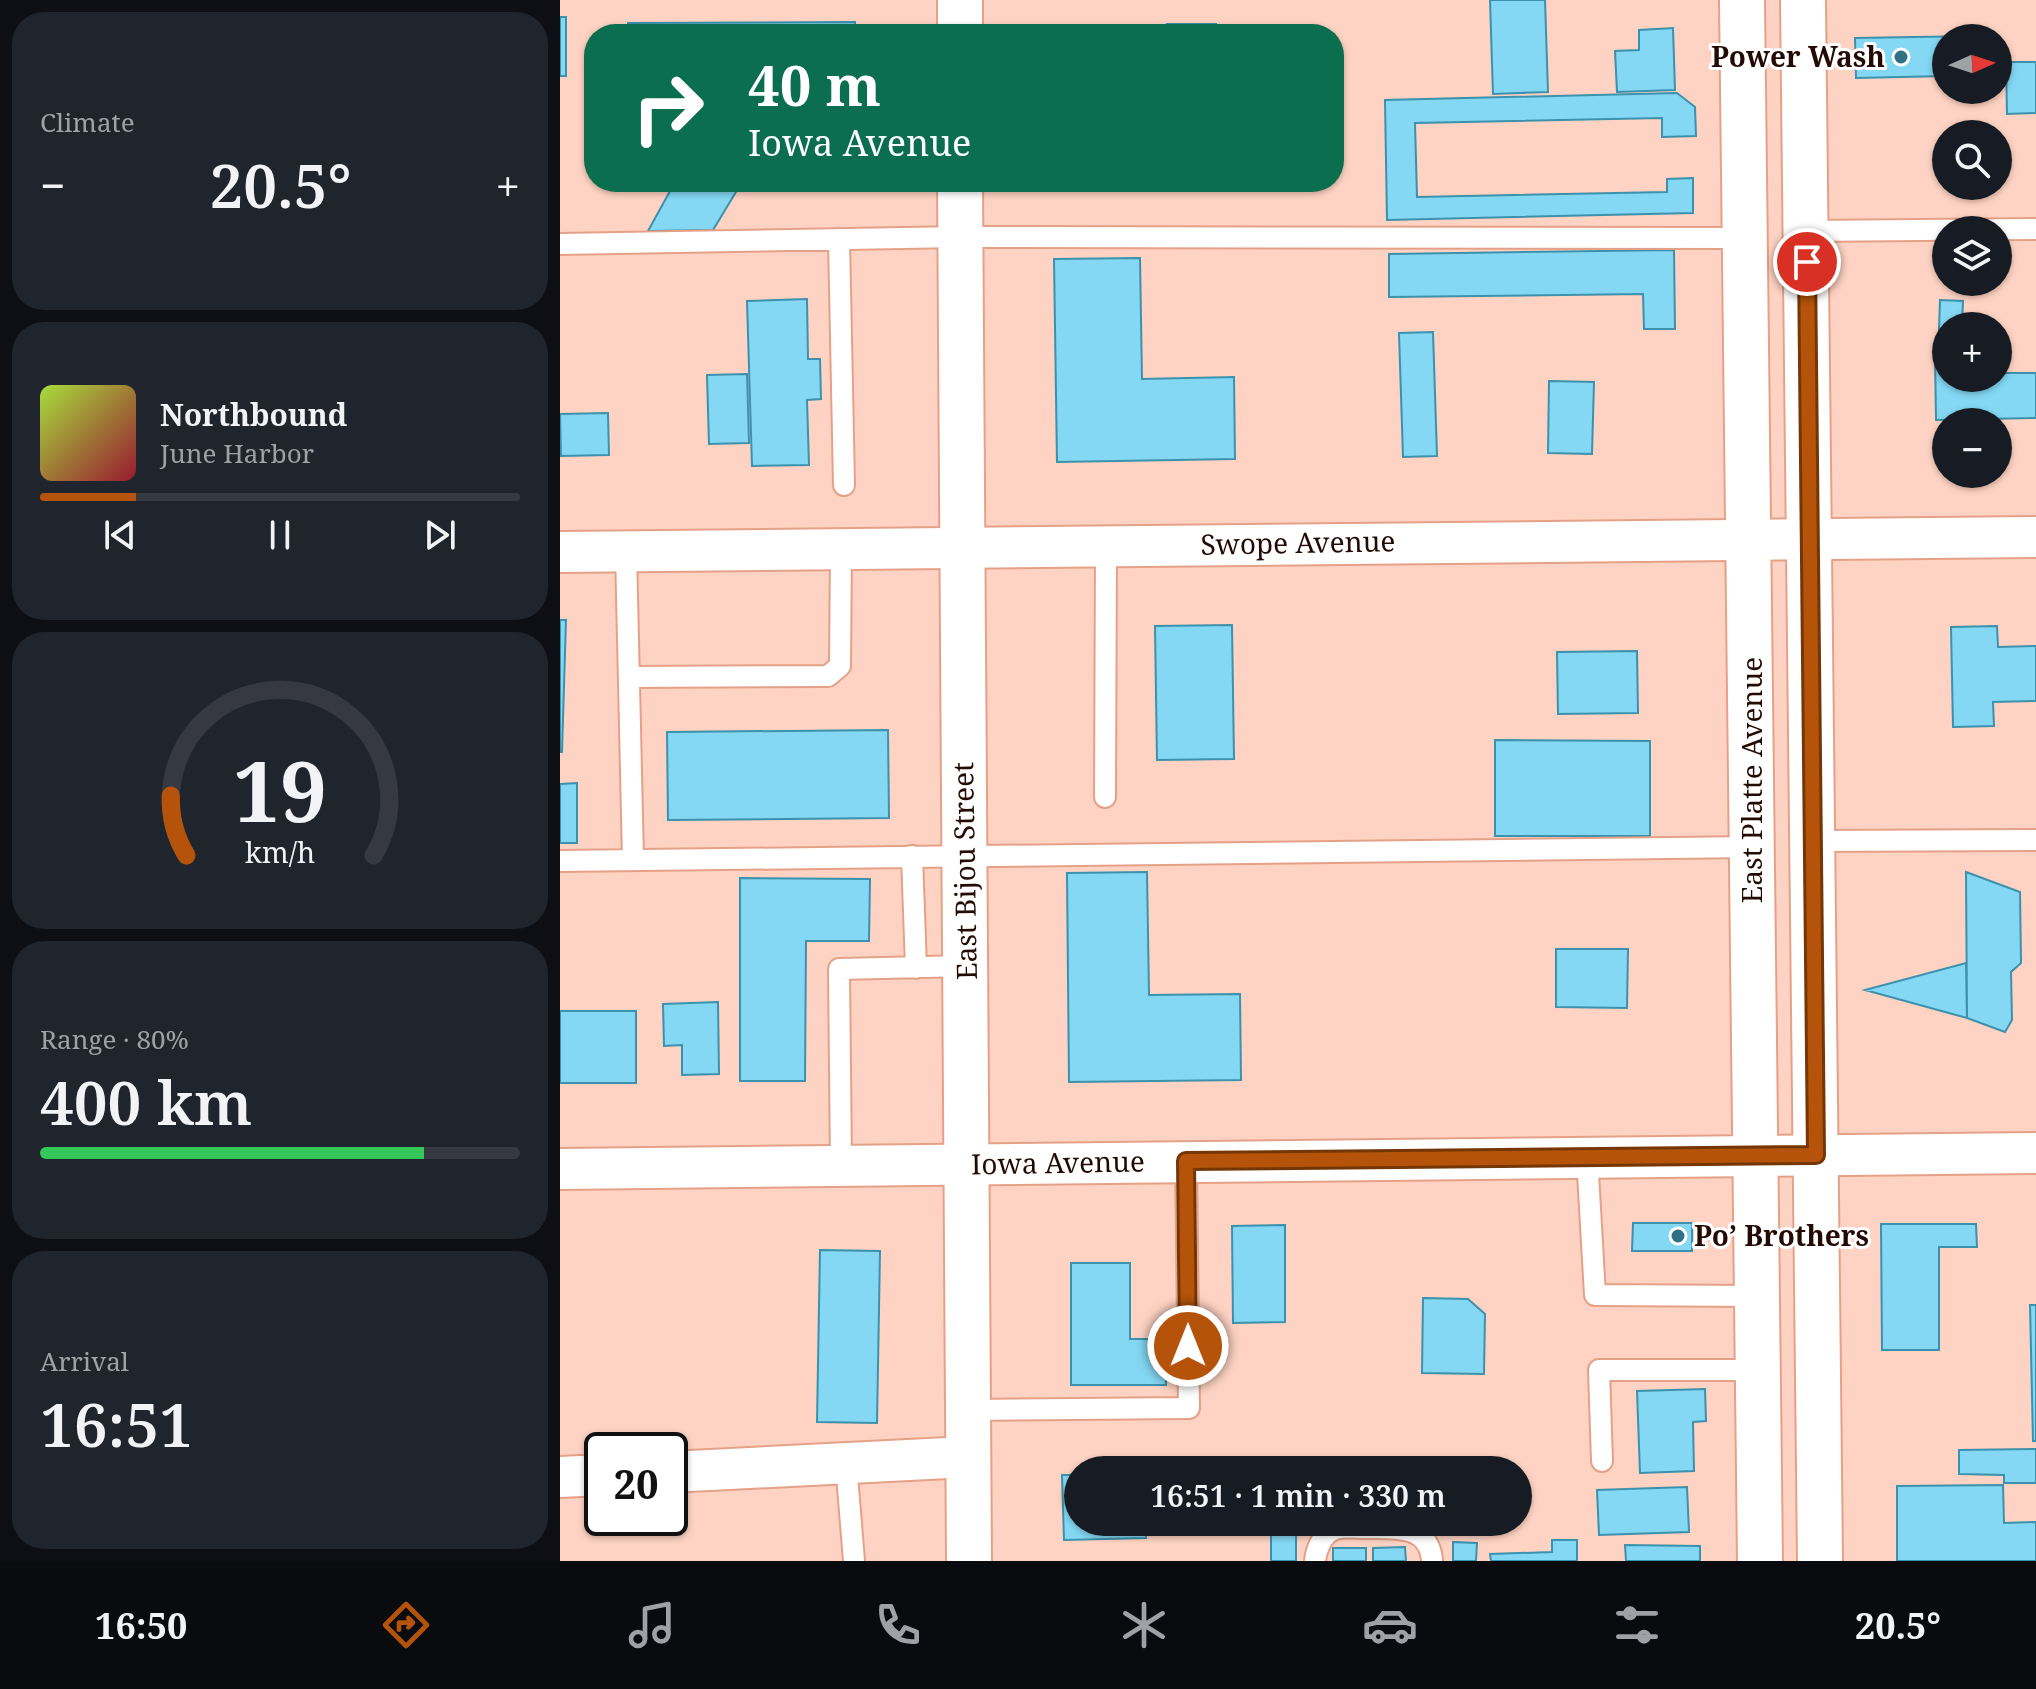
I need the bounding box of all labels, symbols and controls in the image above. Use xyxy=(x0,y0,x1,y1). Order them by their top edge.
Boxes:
north arrow xyxy=(1932,24,2012,104)
map controls xyxy=(1932,24,2012,488)
place label: Power Wash xyxy=(1711,37,1885,75)
text: 40 m xyxy=(748,46,881,122)
marker: Power Wash xyxy=(1892,48,1910,66)
icon: right xyxy=(616,56,720,160)
text: Climate xyxy=(40,104,135,140)
text: Iowa Avenue xyxy=(748,118,971,167)
button: search xyxy=(1932,120,2012,200)
text: 20.5° xyxy=(209,144,351,226)
text: − xyxy=(40,155,65,215)
text: + xyxy=(495,155,520,215)
button: layers xyxy=(1932,216,2012,296)
pin xyxy=(1773,228,1841,296)
icon: arrive xyxy=(1785,240,1829,284)
button: + xyxy=(1932,312,2012,392)
text: Northbound xyxy=(160,394,347,435)
button: − xyxy=(1932,408,2012,488)
text: June Harbor xyxy=(160,435,314,471)
icon: previous xyxy=(98,513,142,557)
icon: pause xyxy=(258,513,302,557)
icon: next xyxy=(418,513,462,557)
street label: Swope Avenue xyxy=(1200,521,1396,563)
street label: East Platte Avenue xyxy=(1732,657,1770,903)
text: 19 xyxy=(233,733,327,846)
street label: East Bijou Street xyxy=(943,762,985,980)
text: km/h xyxy=(245,833,315,872)
text: Range · 80% xyxy=(40,1021,189,1057)
text: 400 km xyxy=(40,1061,252,1143)
street label: Iowa Avenue xyxy=(971,1141,1145,1183)
place label: Po’ Brothers xyxy=(1694,1216,1869,1254)
marker: Po’ Brothers xyxy=(1669,1227,1687,1245)
position arrow xyxy=(1146,1304,1230,1388)
text: Arrival xyxy=(40,1343,129,1379)
text: 16:51 xyxy=(40,1383,193,1465)
speed limit sign: 20 xyxy=(584,1432,688,1536)
text: 16:51 · 1 min · 330 m xyxy=(1150,1475,1446,1516)
icon: directions xyxy=(378,1597,434,1653)
icon: music xyxy=(624,1597,680,1653)
icon: phone xyxy=(870,1597,926,1653)
icon: climate xyxy=(1116,1597,1172,1653)
icon: car xyxy=(1362,1597,1418,1653)
icon: filters xyxy=(1609,1597,1665,1653)
text: 16:50 xyxy=(95,1601,187,1650)
text: 20.5° xyxy=(1855,1601,1941,1650)

